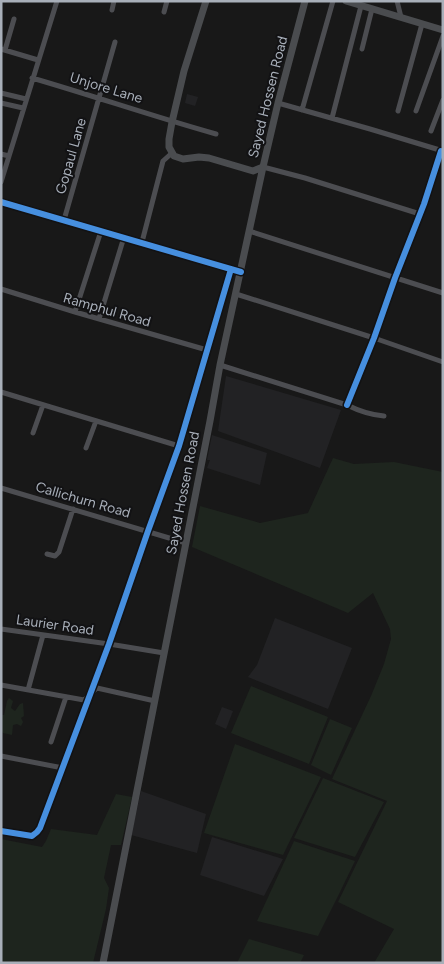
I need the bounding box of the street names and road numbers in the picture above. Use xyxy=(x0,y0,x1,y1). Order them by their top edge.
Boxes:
street label: Sayed Hossen Road xyxy=(245,34,291,160)
street label: Unjore Lane xyxy=(68,69,145,107)
street label: Gopaul Lane xyxy=(52,116,90,196)
street label: Ramphul Road xyxy=(61,289,153,331)
street label: Sayed Hossen Road xyxy=(163,430,203,556)
street label: Callichurn Road xyxy=(34,478,132,522)
street label: Laurier Road xyxy=(15,611,95,639)

